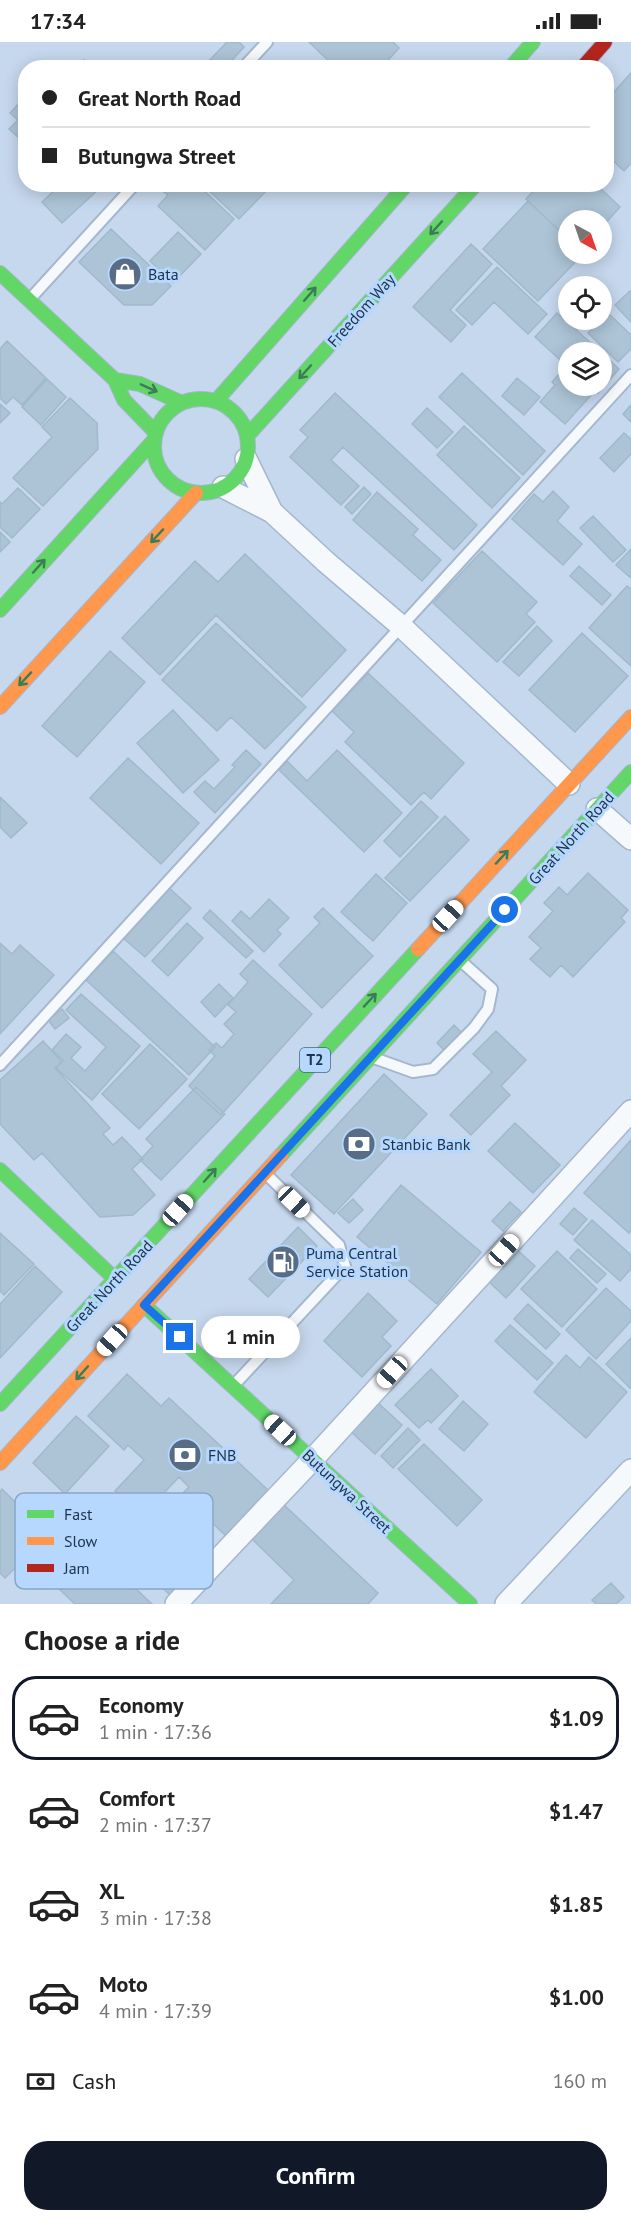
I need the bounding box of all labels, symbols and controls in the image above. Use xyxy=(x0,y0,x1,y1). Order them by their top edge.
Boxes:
text: 17:34 xyxy=(30,7,86,35)
text: Great North Road xyxy=(78,84,241,112)
text: Butungwa Street xyxy=(78,142,235,170)
north arrow xyxy=(558,210,612,264)
map controls xyxy=(558,210,612,396)
one-way arrow xyxy=(429,220,443,235)
shop icon: Bata xyxy=(107,256,143,292)
place label: Bata xyxy=(148,264,179,284)
street label: Freedom Way xyxy=(323,269,400,351)
button: locate xyxy=(558,276,612,330)
one-way arrow xyxy=(303,287,317,302)
button: layers xyxy=(558,342,612,396)
one-way arrow xyxy=(298,364,312,379)
one-way arrow xyxy=(140,383,158,395)
one-way arrow xyxy=(150,528,164,543)
one-way arrow xyxy=(32,559,46,574)
one-way arrow xyxy=(18,672,32,687)
street label: Great North Road xyxy=(524,787,618,889)
one-way arrow xyxy=(495,849,509,864)
route start xyxy=(491,896,518,923)
car xyxy=(429,897,467,935)
one-way arrow xyxy=(363,993,377,1008)
road number: T2 xyxy=(300,1048,330,1072)
bank icon: Stanbic Bank xyxy=(341,1126,377,1162)
place label: Stanbic Bank xyxy=(382,1134,471,1154)
one-way arrow xyxy=(203,1168,217,1183)
car xyxy=(275,1183,313,1221)
car xyxy=(159,1191,197,1229)
car xyxy=(485,1231,523,1269)
street label: Great North Road xyxy=(61,1236,157,1336)
place label: Puma Central Service Station xyxy=(306,1243,408,1281)
fuel station icon: Puma Central Service Station xyxy=(265,1244,301,1280)
callout: 1 min xyxy=(201,1316,300,1358)
car xyxy=(93,1321,131,1359)
route end xyxy=(166,1323,193,1350)
text: 1 min xyxy=(226,1324,275,1350)
car xyxy=(373,1353,411,1391)
one-way arrow xyxy=(75,1366,89,1381)
car xyxy=(261,1411,299,1449)
bank icon: FNB xyxy=(167,1437,203,1473)
place label: FNB xyxy=(208,1445,236,1465)
street label: Butungwa Street xyxy=(298,1445,396,1538)
legend xyxy=(15,1493,213,1589)
text: Fast xyxy=(64,1504,93,1524)
text: Slow xyxy=(64,1531,98,1551)
text: Jam xyxy=(63,1558,90,1578)
text: Choose a ride xyxy=(24,1623,180,1657)
icon: car xyxy=(27,1691,81,1745)
text: Economy xyxy=(99,1691,183,1719)
text: $1.09 xyxy=(549,1704,604,1732)
text: 1 min · 17:36 xyxy=(99,1719,212,1745)
icon: car xyxy=(27,1784,81,1838)
text: Comfort xyxy=(99,1784,175,1812)
text: $1.47 xyxy=(549,1797,604,1825)
text: 2 min · 17:37 xyxy=(99,1812,212,1838)
icon: car xyxy=(27,1877,81,1931)
text: XL xyxy=(99,1877,124,1905)
text: $1.85 xyxy=(549,1890,604,1918)
text: 3 min · 17:38 xyxy=(99,1905,212,1931)
icon: car xyxy=(27,1970,81,2024)
text: Moto xyxy=(99,1970,148,1998)
text: $1.00 xyxy=(549,1983,604,2011)
text: 4 min · 17:39 xyxy=(99,1998,212,2024)
icon: cash xyxy=(24,2065,57,2098)
text: Cash xyxy=(72,2067,116,2095)
text: 160 m xyxy=(553,2068,607,2094)
button: Confirm xyxy=(24,2141,607,2210)

